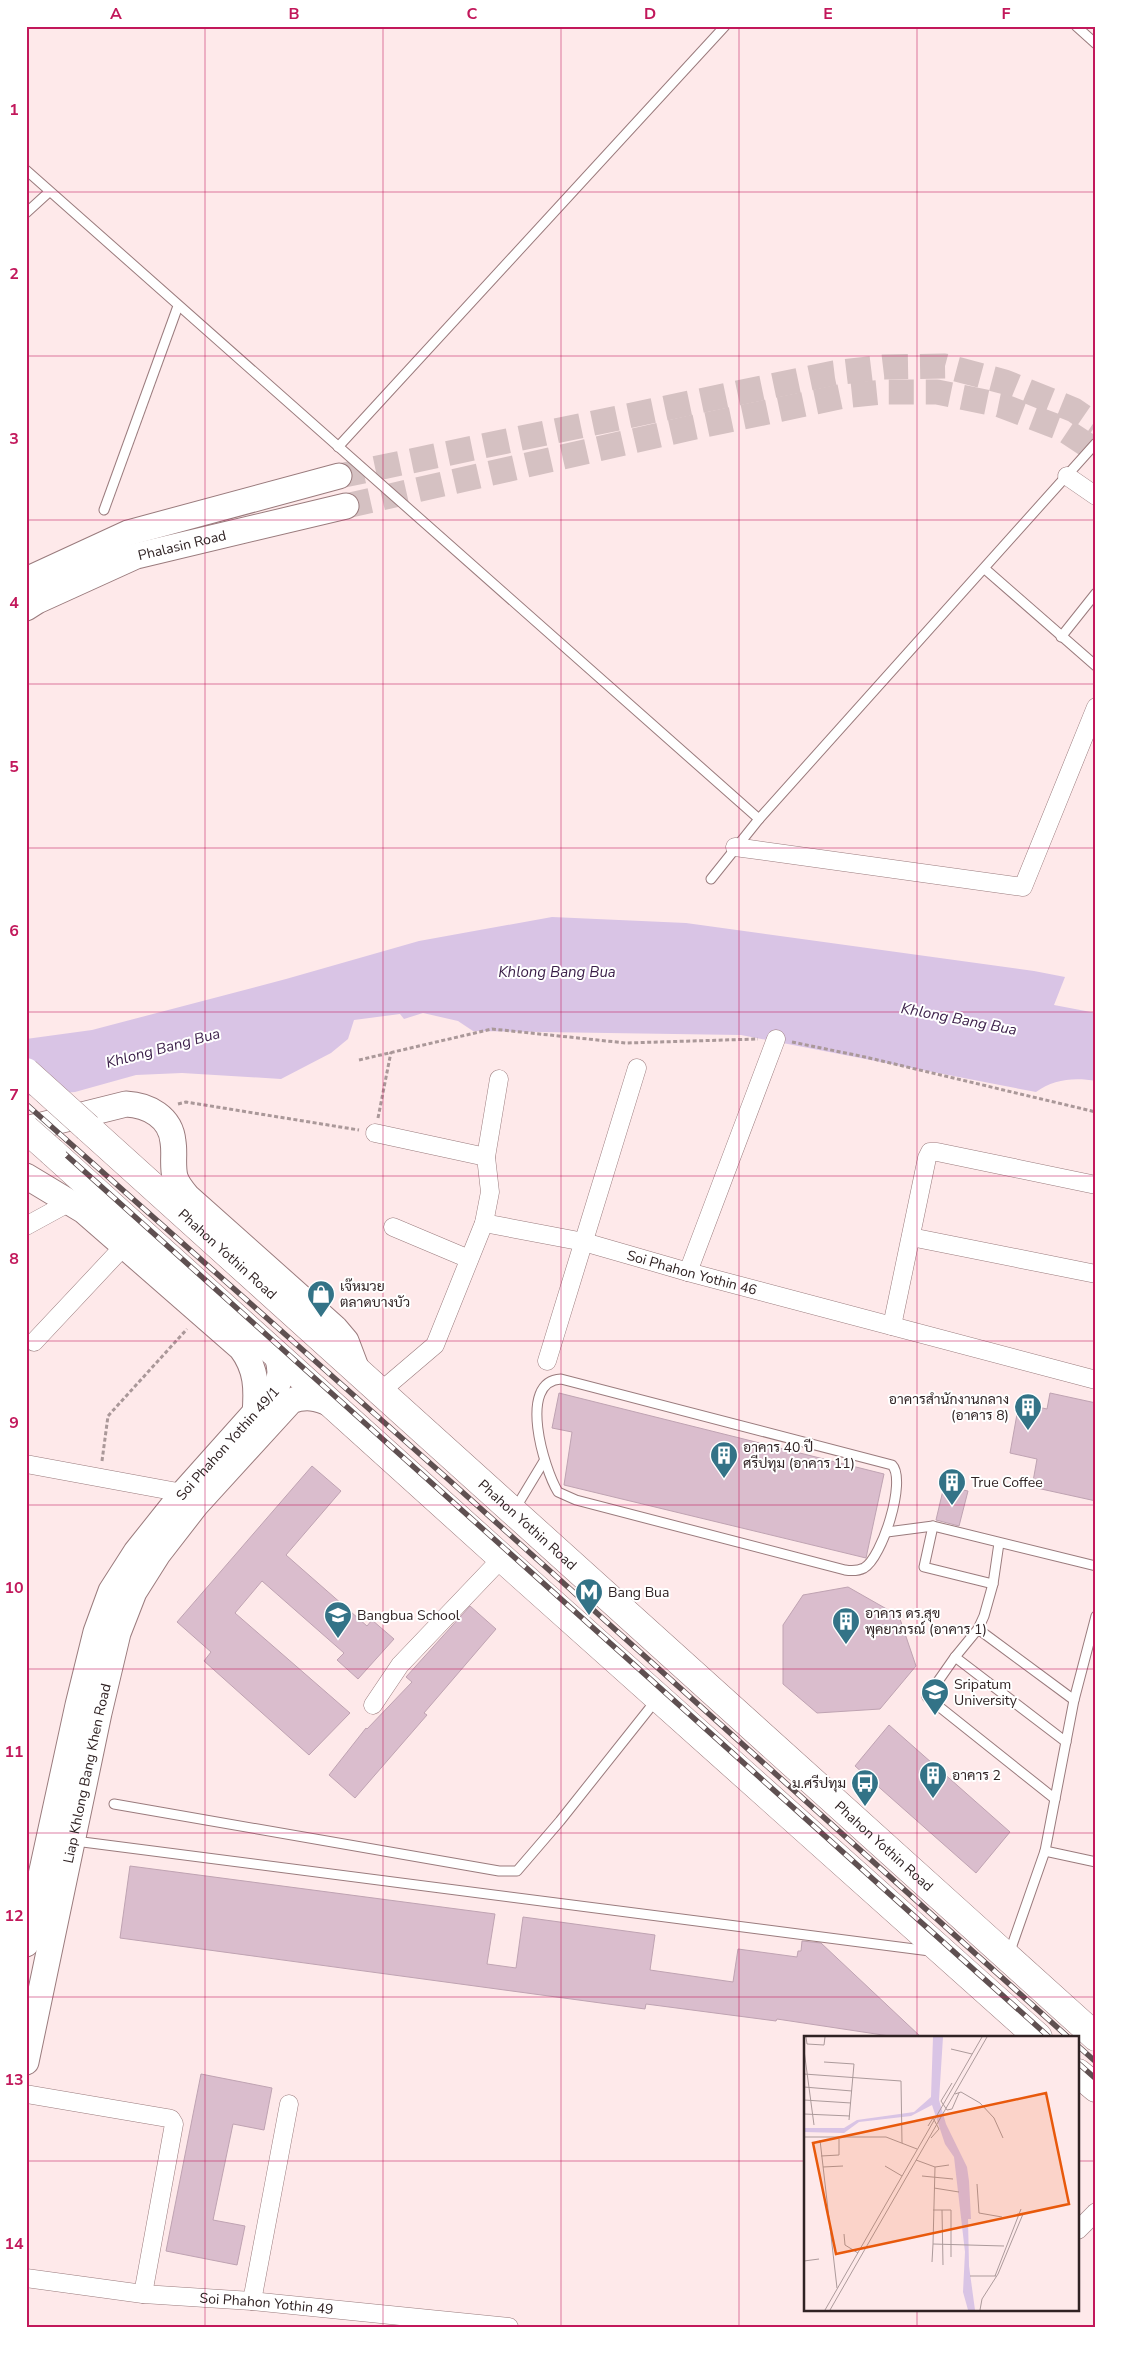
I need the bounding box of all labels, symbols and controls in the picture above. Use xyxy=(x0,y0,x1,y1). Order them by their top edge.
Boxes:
text: A xyxy=(110,3,122,25)
text: B xyxy=(288,3,300,25)
text: C xyxy=(467,3,478,25)
text: D xyxy=(644,3,656,25)
text: E xyxy=(823,3,833,25)
text: F xyxy=(1002,3,1011,25)
text: 1 xyxy=(9,99,19,121)
text: 2 xyxy=(9,263,19,285)
text: 3 xyxy=(9,428,19,450)
street label: Phalasin Road xyxy=(136,526,228,565)
text: 4 xyxy=(9,592,19,614)
text: 5 xyxy=(9,756,19,778)
text: 6 xyxy=(9,920,19,942)
water label: Khlong Bang Bua xyxy=(498,962,616,982)
water label: Khlong Bang Bua xyxy=(899,998,1019,1040)
water label: Khlong Bang Bua xyxy=(104,1023,222,1073)
text: 7 xyxy=(9,1084,19,1106)
street label: Phahon Yothin Road xyxy=(174,1205,281,1304)
street label: Soi Phahon Yothin 46 xyxy=(625,1246,759,1300)
text: 8 xyxy=(9,1248,19,1270)
place label: เจ๊หมวย ตลาดบางบัว xyxy=(340,1277,410,1312)
shop icon: เจ๊หมวย ตลาดบางบัว xyxy=(306,1279,336,1318)
street label: Soi Phahon Yothin 49/1 xyxy=(172,1383,284,1504)
place label: อาคารสำนักงานกลาง (อาคาร 8) xyxy=(889,1390,1009,1425)
building icon: อาคารสำนักงานกลาง (อาคาร 8) xyxy=(1013,1392,1043,1431)
text: 9 xyxy=(9,1412,19,1434)
place label: อาคาร 40 ปี ศรีปทุม (อาคาร 11) xyxy=(743,1438,855,1473)
building icon: อาคาร 40 ปี ศรีปทุม (อาคาร 11) xyxy=(709,1440,739,1479)
building icon: True Coffee xyxy=(937,1467,967,1506)
place label: True Coffee xyxy=(971,1473,1043,1492)
street label: Phahon Yothin Road xyxy=(474,1475,581,1574)
text: 10 xyxy=(4,1577,24,1599)
metro station icon: Bang Bua xyxy=(574,1577,604,1616)
place label: Bang Bua xyxy=(608,1583,669,1602)
school or university icon: Bangbua School xyxy=(323,1600,353,1639)
place label: อาคาร ดร.สุข พุคยาภรณ์ (อาคาร 1) xyxy=(865,1604,987,1639)
place label: Bangbua School xyxy=(357,1606,461,1625)
building icon: อาคาร ดร.สุข พุคยาภรณ์ (อาคาร 1) xyxy=(831,1606,861,1645)
place label: Sripatum University xyxy=(954,1675,1018,1710)
school or university icon: Sripatum University xyxy=(920,1677,950,1716)
street label: Liap Khlong Bang Khen Road xyxy=(59,1682,116,1865)
text: 11 xyxy=(4,1741,24,1763)
building icon: อาคาร 2 xyxy=(918,1760,948,1799)
place label: อาคาร 2 xyxy=(952,1766,1001,1785)
bus stop icon: ม.ศรีปทุม xyxy=(850,1768,880,1807)
place label: ม.ศรีปทุม xyxy=(792,1774,846,1793)
street label: Phahon Yothin Road xyxy=(830,1797,937,1896)
text: 12 xyxy=(4,1905,24,1927)
inset map xyxy=(804,2036,1080,2310)
text: 13 xyxy=(4,2069,24,2091)
text: 14 xyxy=(4,2233,24,2255)
street label: Soi Phahon Yothin 49 xyxy=(199,2289,334,2319)

